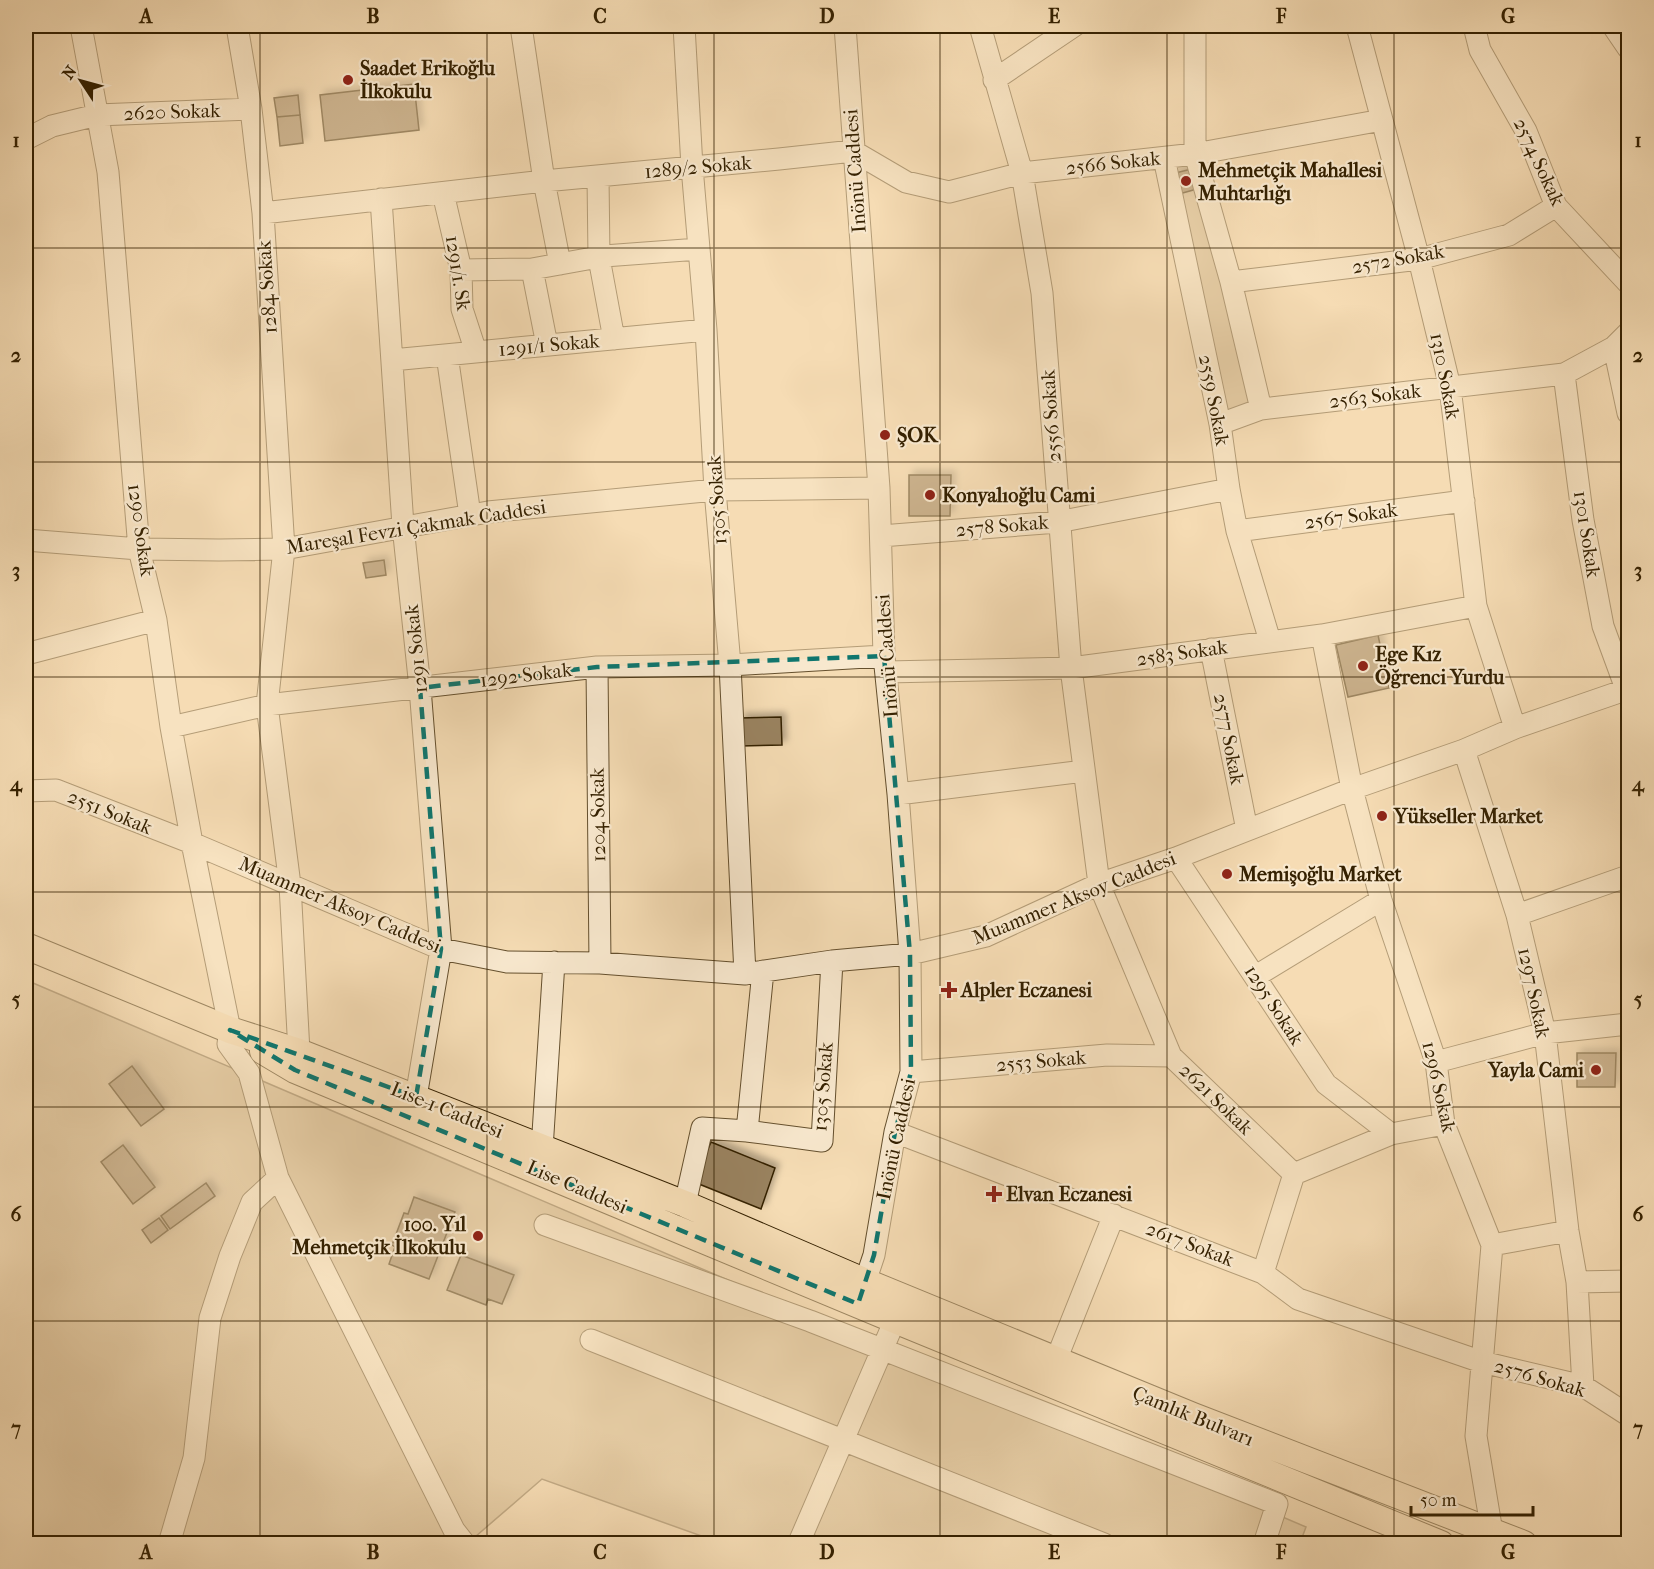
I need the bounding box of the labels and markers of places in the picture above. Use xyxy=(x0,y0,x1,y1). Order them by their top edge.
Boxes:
place label: Saadet Erikoğlu İlkokulu xyxy=(360,57,496,103)
marker: Saadet Erikoğlu İlkokulu xyxy=(341,73,355,87)
place label: Mehmetçik Mahallesi Muhtarlığı xyxy=(1197,159,1383,205)
marker: Mehmetçik Mahallesi Muhtarlığı xyxy=(1179,174,1193,188)
place label: ŞOK xyxy=(897,424,939,448)
marker: ŞOK xyxy=(878,428,892,442)
place label: Konyalıoğlu Cami xyxy=(942,484,1096,507)
marker: Konyalıoğlu Cami xyxy=(923,488,937,502)
place label: Ege Kız Öğrenci Yurdu xyxy=(1375,643,1505,689)
marker: Ege Kız Öğrenci Yurdu xyxy=(1356,659,1370,673)
place label: Yükseller Market xyxy=(1393,805,1544,828)
marker: Yükseller Market xyxy=(1375,809,1389,823)
place label: Memişoğlu Market xyxy=(1238,863,1402,887)
marker: Memişoğlu Market xyxy=(1220,867,1234,881)
place label: Alpler Eczanesi xyxy=(959,979,1093,1002)
marker: Alpler Eczanesi xyxy=(942,983,956,997)
place label: Yayla Cami xyxy=(1487,1059,1585,1082)
marker: Yayla Cami xyxy=(1589,1063,1603,1077)
place label: Elvan Eczanesi xyxy=(1006,1183,1133,1206)
marker: Elvan Eczanesi xyxy=(987,1187,1001,1201)
place label: 100. Yıl Mehmetçik İlkokulu xyxy=(291,1213,467,1260)
marker: 100. Yıl Mehmetçik İlkokulu xyxy=(471,1229,485,1243)

